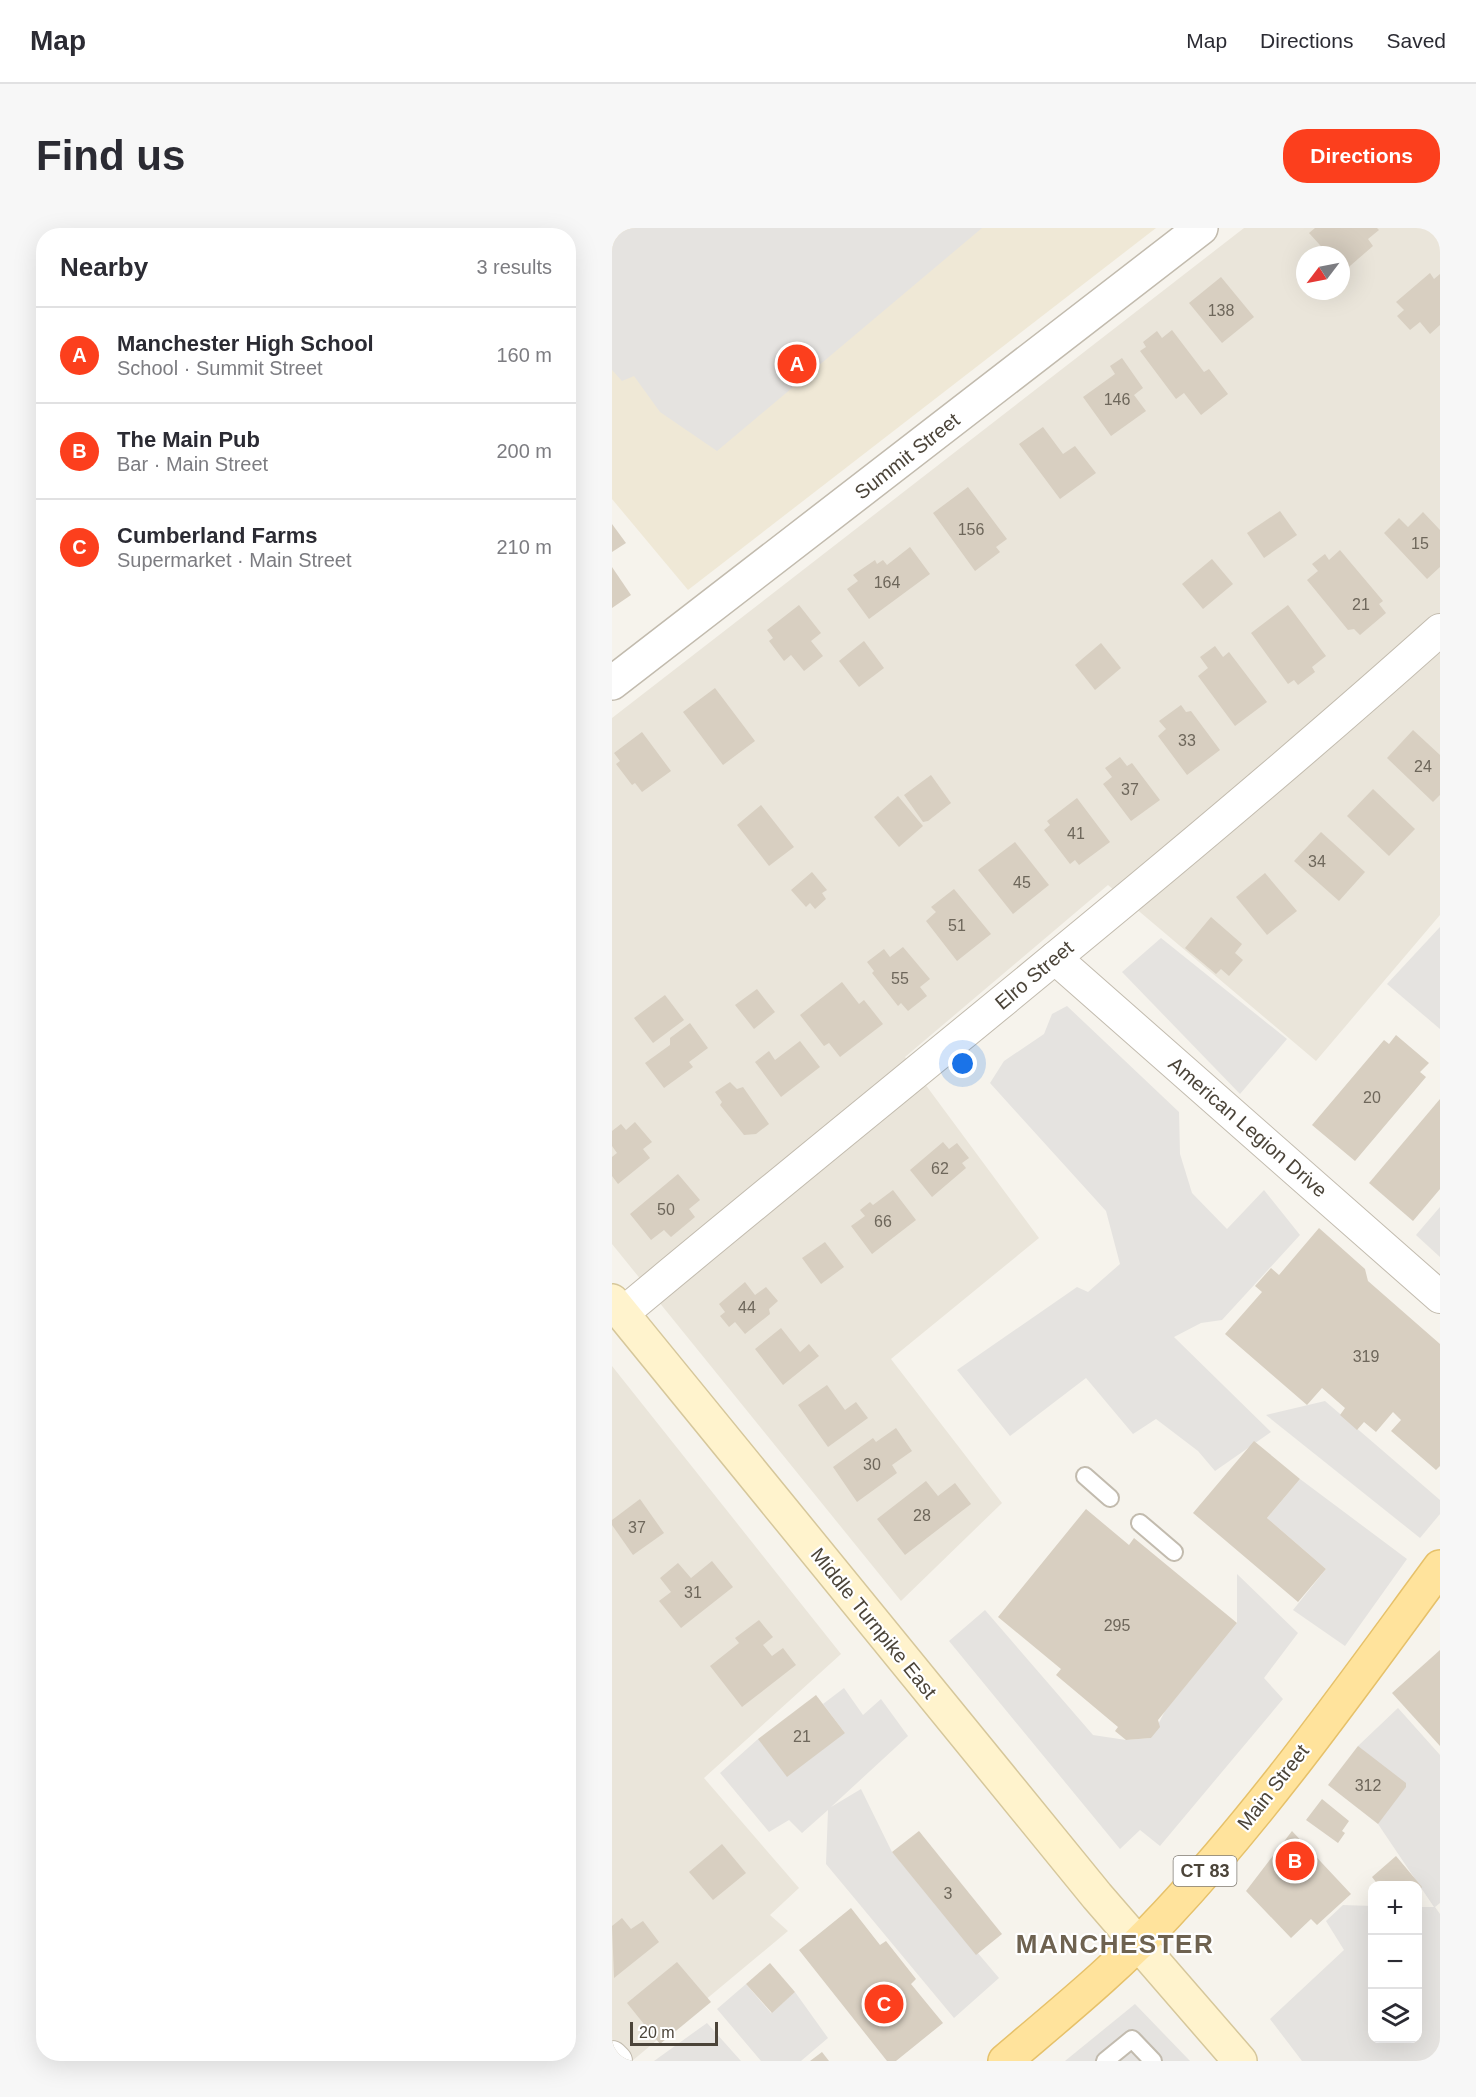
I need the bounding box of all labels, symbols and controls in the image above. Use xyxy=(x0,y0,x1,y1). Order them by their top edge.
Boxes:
text: Map xyxy=(30,25,86,56)
text: Map xyxy=(1186,29,1227,52)
text: Directions xyxy=(1260,29,1353,52)
text: Saved xyxy=(1386,29,1446,52)
button: Directions xyxy=(1283,129,1440,183)
text: Find us xyxy=(36,132,185,179)
north arrow xyxy=(1296,246,1350,300)
text: Nearby xyxy=(60,252,148,282)
text: 3 results xyxy=(476,256,552,278)
house number: 138 xyxy=(1208,302,1234,319)
text: Manchester High School xyxy=(117,331,374,356)
pin: A xyxy=(778,342,816,386)
text: A xyxy=(72,344,87,366)
text: 160 m xyxy=(496,344,552,366)
text: School · Summit Street xyxy=(117,357,323,379)
house number: 146 xyxy=(1104,391,1130,408)
street label: Summit Street xyxy=(850,408,964,504)
text: The Main Pub xyxy=(117,427,260,452)
text: B xyxy=(72,440,87,462)
text: 200 m xyxy=(496,440,552,462)
text: Bar · Main Street xyxy=(117,453,268,475)
house number: 156 xyxy=(958,521,984,538)
text: Cumberland Farms xyxy=(117,523,318,548)
house number: 15 xyxy=(1411,535,1429,552)
text: C xyxy=(72,536,87,558)
text: 210 m xyxy=(496,536,552,558)
text: Supermarket · Main Street xyxy=(117,549,352,571)
house number: 164 xyxy=(874,574,900,591)
house number: 21 xyxy=(1352,596,1370,613)
house number: 33 xyxy=(1178,732,1196,749)
house number: 24 xyxy=(1414,758,1432,775)
house number: 37 xyxy=(1121,781,1139,798)
house number: 41 xyxy=(1067,825,1085,842)
house number: 34 xyxy=(1308,853,1326,870)
house number: 45 xyxy=(1013,874,1031,891)
house number: 51 xyxy=(948,917,966,934)
street label: Elro Street xyxy=(991,936,1078,1014)
house number: 55 xyxy=(891,970,909,987)
your location xyxy=(948,1049,977,1078)
street label: American Legion Drive xyxy=(1164,1052,1332,1202)
house number: 20 xyxy=(1363,1089,1381,1106)
house number: 62 xyxy=(931,1160,949,1177)
house number: 50 xyxy=(657,1201,675,1218)
house number: 66 xyxy=(874,1213,892,1230)
house number: 44 xyxy=(738,1299,756,1316)
house number: 319 xyxy=(1353,1348,1379,1365)
house number: 30 xyxy=(863,1456,881,1473)
house number: 28 xyxy=(913,1507,931,1524)
house number: 37 xyxy=(628,1519,646,1536)
street label: Middle Turnpike East xyxy=(807,1544,942,1703)
house number: 31 xyxy=(684,1584,702,1601)
house number: 295 xyxy=(1104,1617,1130,1634)
house number: 21 xyxy=(793,1728,811,1745)
street label: Main Street xyxy=(1233,1740,1313,1834)
house number: 312 xyxy=(1355,1777,1381,1794)
pin: B xyxy=(1276,1838,1314,1884)
road number: CT 83 xyxy=(1174,1856,1236,1886)
map controls xyxy=(1368,1881,1422,2043)
button: + xyxy=(1368,1881,1422,1935)
house number: 3 xyxy=(944,1885,953,1902)
district label: MANCHESTER xyxy=(1016,1929,1214,1959)
button: − xyxy=(1368,1935,1422,1989)
pin: C xyxy=(864,1982,904,2026)
button: layers xyxy=(1368,1989,1422,2043)
scale bar xyxy=(630,2019,718,2046)
text: 20 m xyxy=(639,2024,675,2041)

